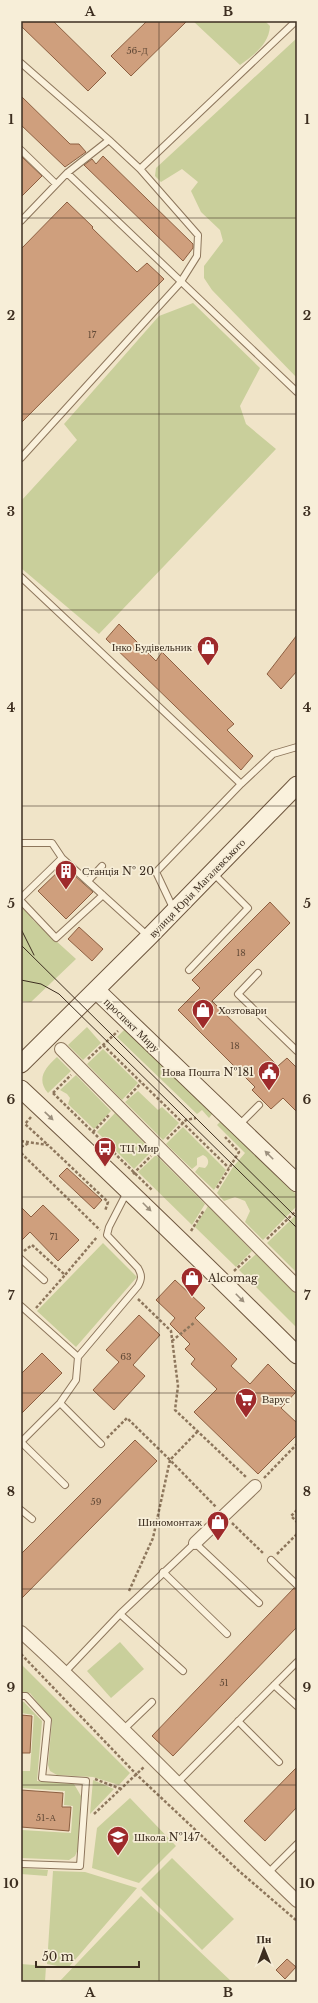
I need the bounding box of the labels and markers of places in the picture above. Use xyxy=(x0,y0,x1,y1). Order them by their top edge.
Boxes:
shop icon: Інко Будівельник xyxy=(195,634,221,667)
place label: Інко Будівельник xyxy=(112,640,193,654)
building icon: Станція № 20 xyxy=(53,858,79,891)
place label: Станція № 20 xyxy=(82,864,154,878)
shop icon: Хозтовари xyxy=(190,997,216,1030)
place label: Хозтовари xyxy=(218,1003,267,1017)
public building icon: Нова Пошта №181 xyxy=(256,1059,282,1092)
place label: Нова Пошта №181 xyxy=(162,1065,254,1079)
bus stop icon: ТЦ Мир xyxy=(92,1135,118,1168)
place label: ТЦ Мир xyxy=(120,1141,159,1155)
shop icon: Alcomag xyxy=(179,1265,205,1298)
place label: Alcomag xyxy=(207,1271,258,1285)
supermarket icon: Варус xyxy=(233,1386,259,1419)
place label: Варус xyxy=(262,1392,290,1406)
shop icon: Шиномонтаж xyxy=(205,1509,231,1542)
place label: Шиномонтаж xyxy=(138,1515,202,1529)
school or university icon: Школа №147 xyxy=(105,1824,131,1857)
place label: Школа №147 xyxy=(134,1830,200,1844)

